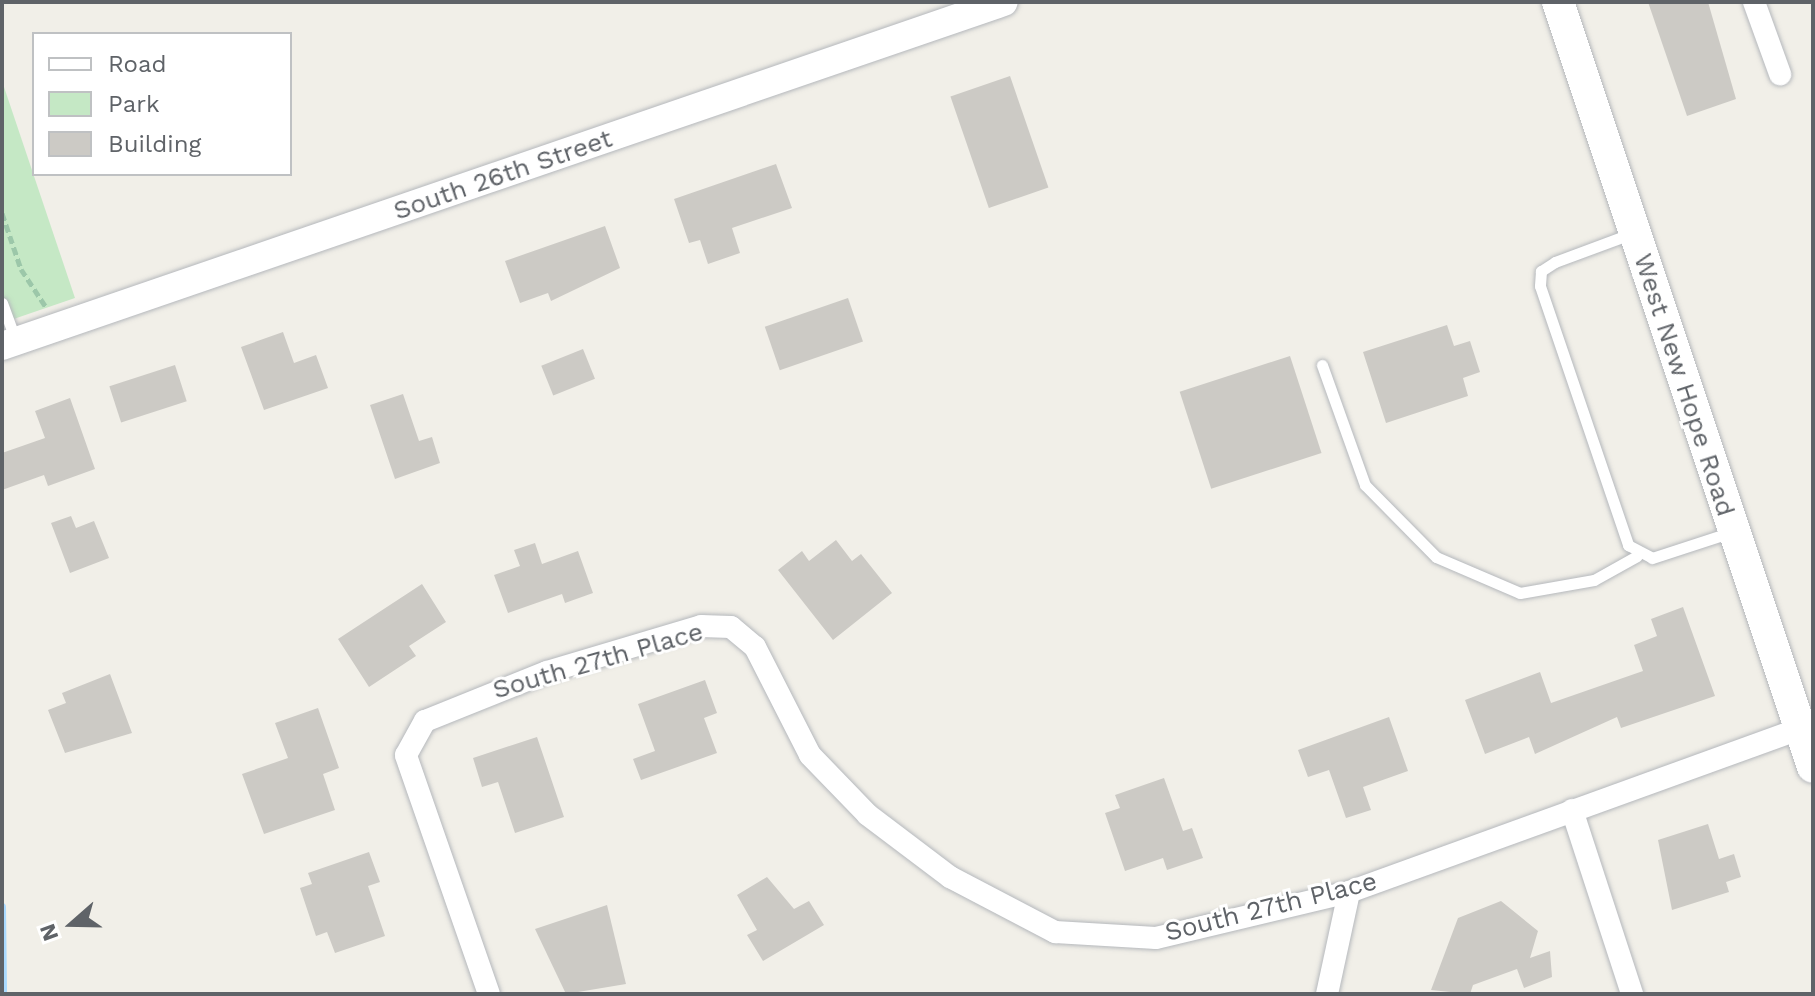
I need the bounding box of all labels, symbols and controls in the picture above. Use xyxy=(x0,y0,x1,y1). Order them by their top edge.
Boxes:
legend xyxy=(32,32,292,176)
text: Road xyxy=(108,50,167,78)
text: Park xyxy=(108,90,160,118)
street label: South 26th Street xyxy=(390,123,616,227)
text: Building xyxy=(108,130,201,158)
street label: West New Hope Road xyxy=(1627,249,1741,521)
street label: South 27th Place xyxy=(489,616,707,706)
street label: South 27th Place xyxy=(1162,866,1380,948)
north arrow xyxy=(32,884,112,964)
text: N xyxy=(34,920,64,944)

